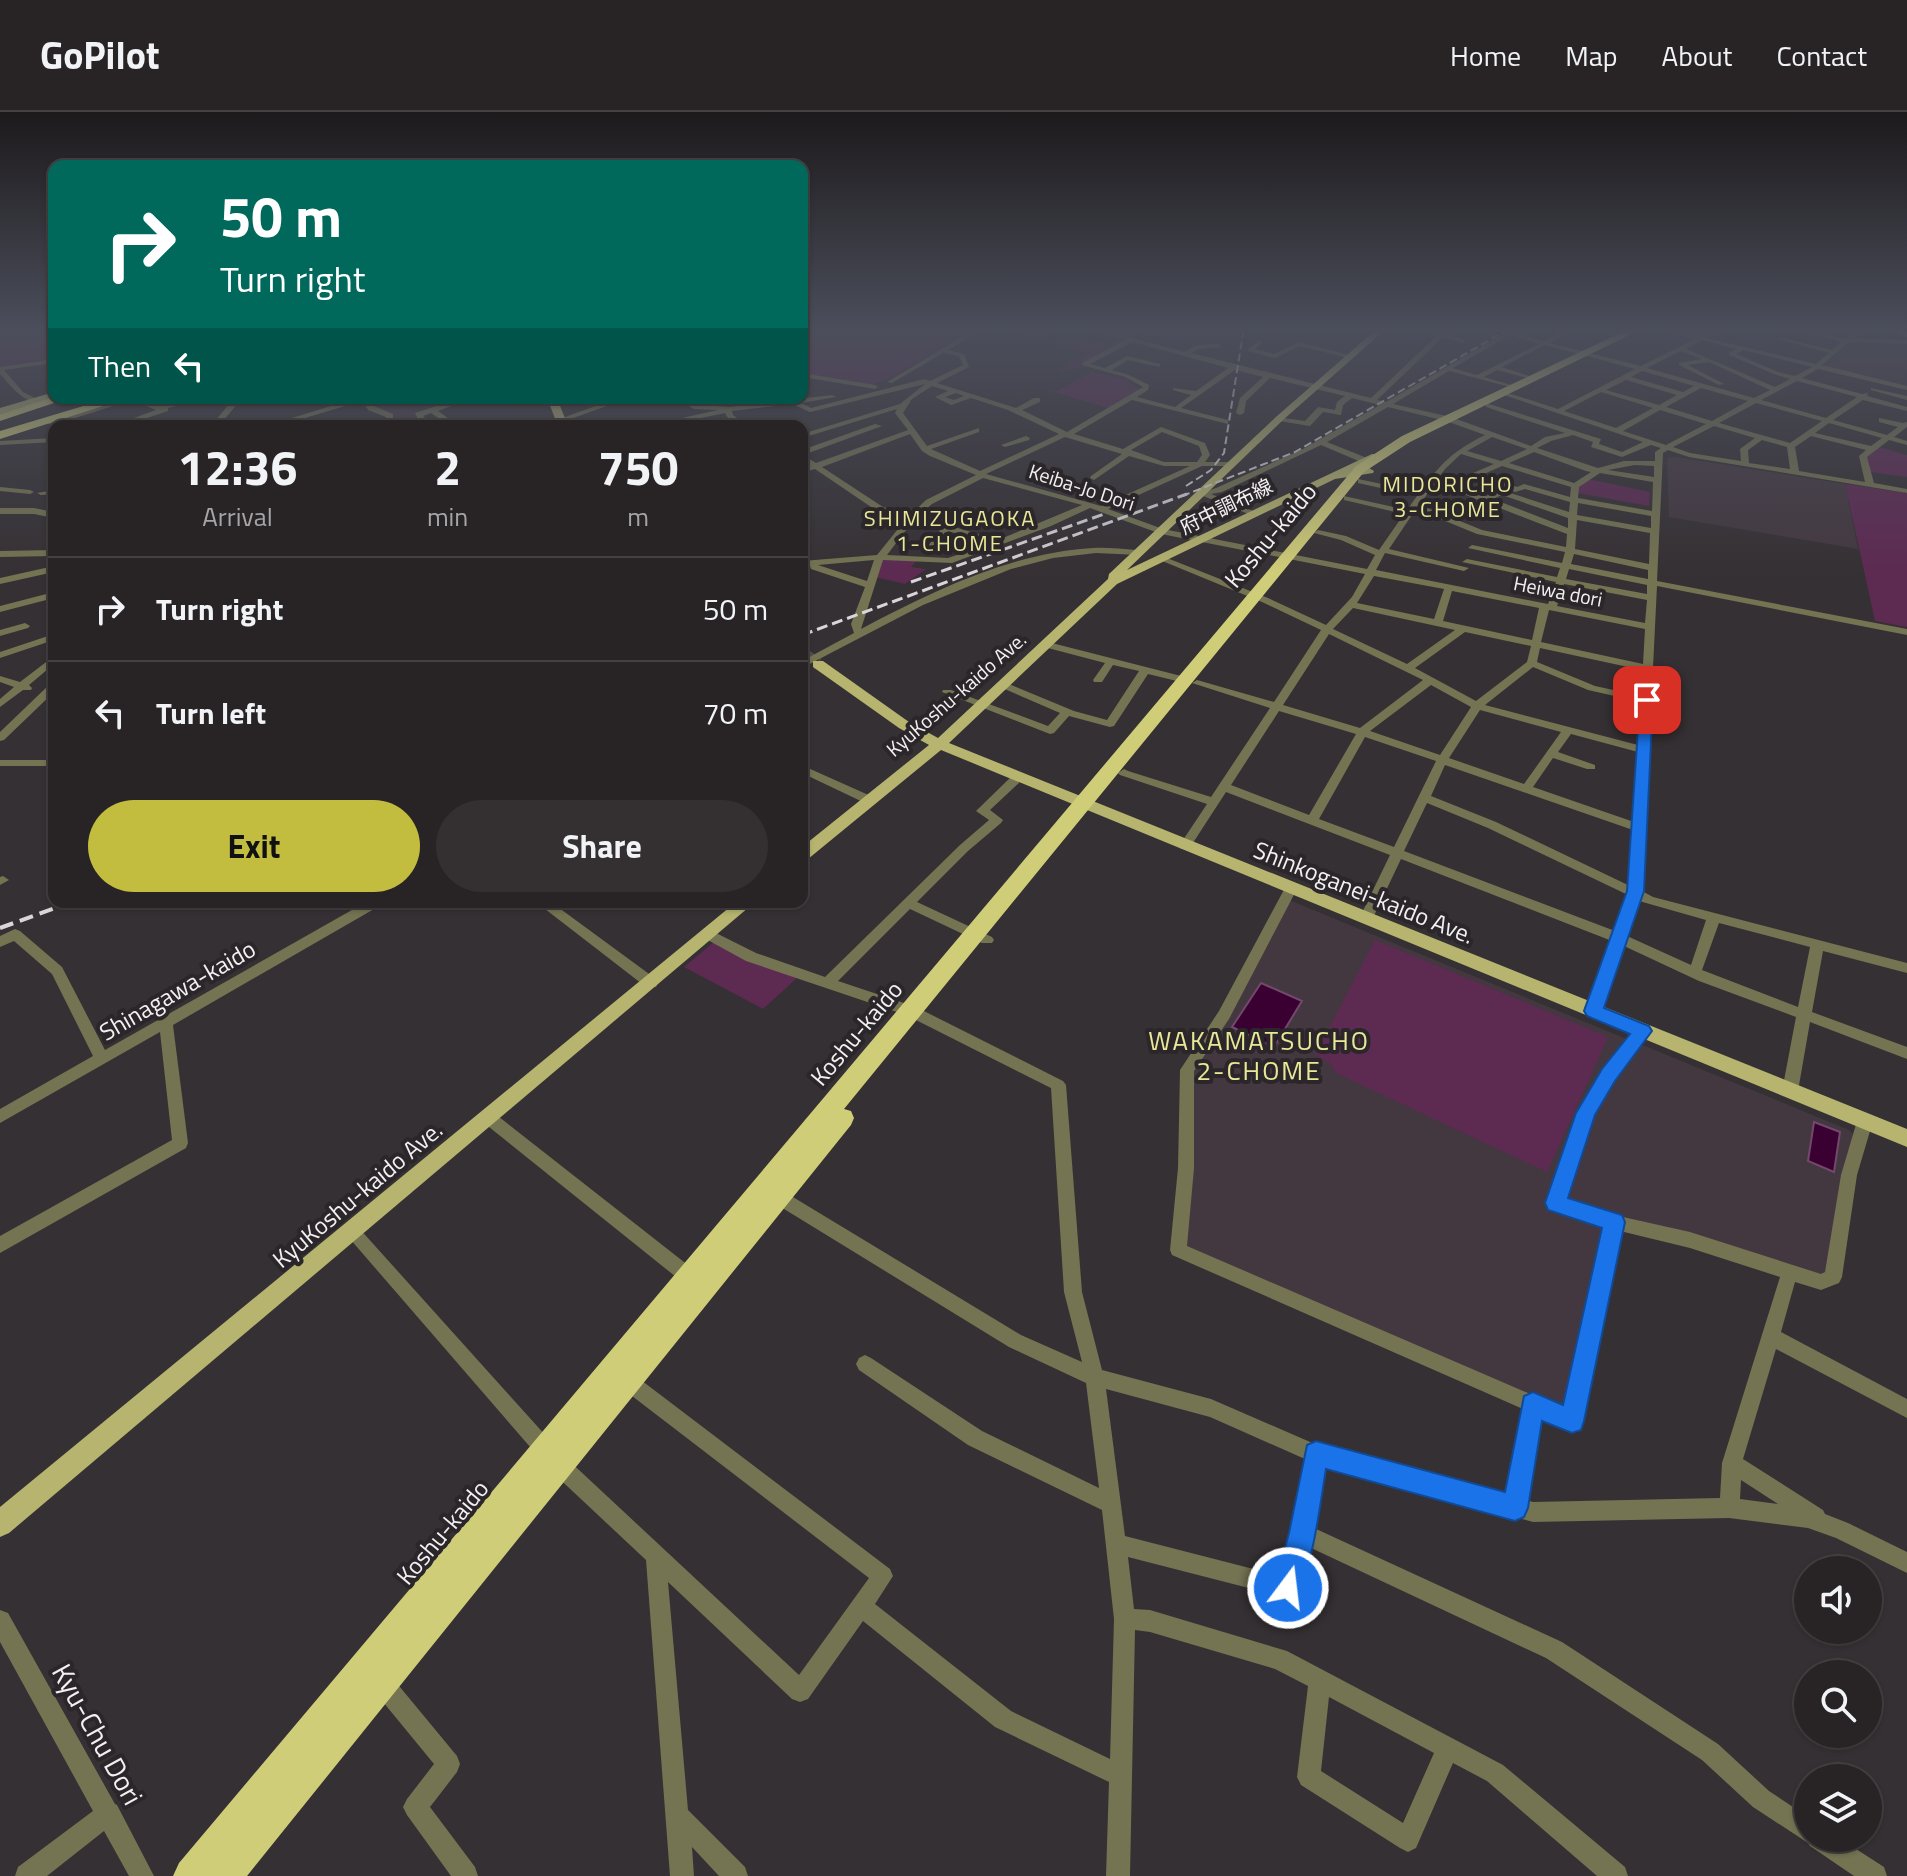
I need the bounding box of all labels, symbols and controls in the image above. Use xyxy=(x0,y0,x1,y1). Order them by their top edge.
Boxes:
text: GoPilot xyxy=(40,26,160,84)
text: Home xyxy=(1450,34,1521,77)
text: Map xyxy=(1565,34,1618,77)
text: About xyxy=(1662,34,1732,77)
text: Contact xyxy=(1776,34,1867,77)
text: 50 m xyxy=(220,174,342,259)
icon: right xyxy=(88,192,192,296)
text: Turn right xyxy=(220,251,365,306)
text: Then xyxy=(88,343,151,389)
icon: left xyxy=(167,344,211,388)
text: 12:36 xyxy=(178,431,297,504)
text: 2 xyxy=(434,431,461,504)
text: 750 xyxy=(598,431,678,504)
street label: Keiba-Jo Dori xyxy=(1025,455,1139,519)
district label: MIDORICHO 3-CHOME xyxy=(1383,467,1513,526)
street label: 府中調布線 xyxy=(1174,470,1278,542)
street label: Koshu-kaido xyxy=(1215,475,1325,595)
text: Arrival xyxy=(202,497,273,536)
text: min xyxy=(427,497,468,536)
text: m xyxy=(627,497,649,536)
district label: SHIMIZUGAOKA 1-CHOME xyxy=(864,501,1036,560)
street label: Heiwa dori xyxy=(1511,567,1605,615)
text: Turn right xyxy=(156,586,284,632)
text: 50 m xyxy=(703,586,768,632)
icon: right xyxy=(88,587,132,631)
street label: KyuKoshu-kaido Ave. xyxy=(879,624,1033,764)
pin xyxy=(1613,666,1681,734)
icon: arrive xyxy=(1625,678,1669,722)
text: Turn left xyxy=(156,690,266,736)
text: 70 m xyxy=(703,690,768,736)
icon: left xyxy=(88,691,132,735)
button: Exit xyxy=(88,800,420,892)
button: Share xyxy=(436,800,768,892)
street label: Shinkoganei-kaido Ave. xyxy=(1248,831,1480,953)
street label: Shinagawa-kaido xyxy=(92,931,262,1049)
street label: Koshu-kaido xyxy=(801,973,911,1093)
district label: WAKAMATSUCHO 2-CHOME xyxy=(1148,1021,1370,1090)
street label: KyuKoshu-kaido Ave. xyxy=(264,1112,450,1276)
street label: Koshu-kaido xyxy=(387,1472,497,1592)
position arrow xyxy=(1246,1546,1330,1630)
map controls xyxy=(1794,1556,1882,1852)
button: sound xyxy=(1794,1556,1882,1644)
street label: Kyu-Chu Dori xyxy=(41,1655,155,1813)
button: search xyxy=(1794,1660,1882,1748)
button: layers xyxy=(1794,1764,1882,1852)

